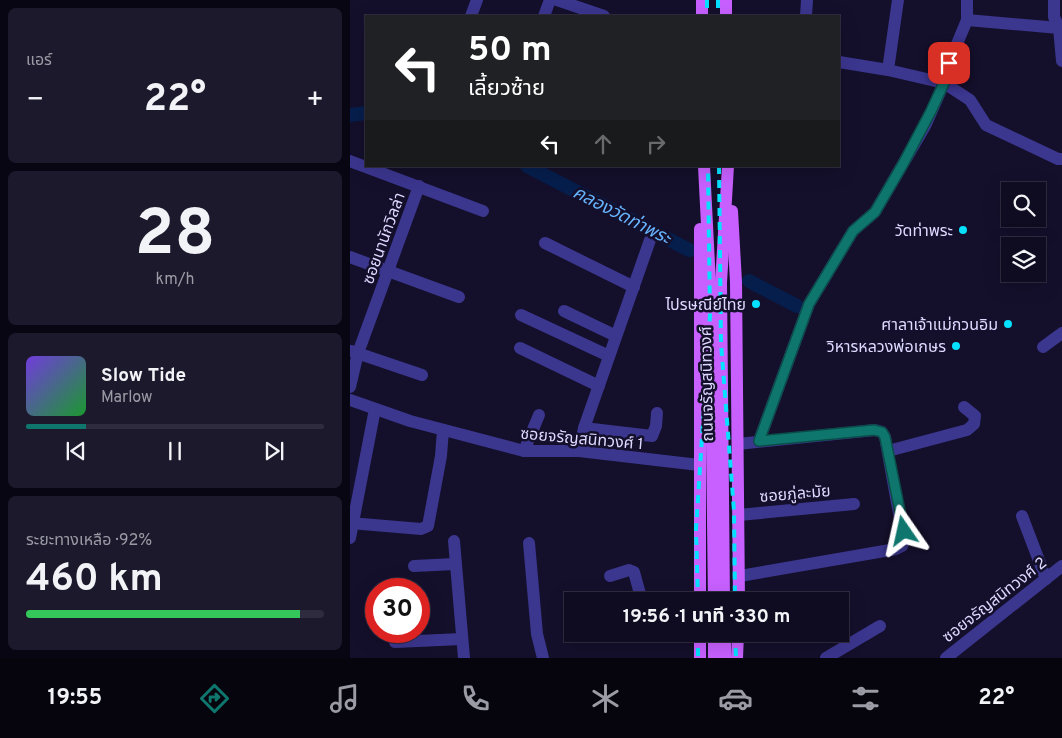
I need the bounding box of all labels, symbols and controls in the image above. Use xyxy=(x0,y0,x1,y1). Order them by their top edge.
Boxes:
text: 50 m xyxy=(468,29,552,73)
icon: left xyxy=(385,35,450,100)
pin xyxy=(928,42,970,84)
icon: arrive xyxy=(935,49,963,77)
text: แอร์ xyxy=(26,51,52,71)
text: 22° xyxy=(144,76,206,125)
text: เลี้ยวซ้าย xyxy=(468,76,545,103)
text: − xyxy=(26,83,44,119)
text: + xyxy=(306,83,324,119)
icon: left xyxy=(536,130,564,158)
icon: ahead xyxy=(589,130,617,158)
icon: right xyxy=(642,130,670,158)
water label: คลองวัดท่าพระ xyxy=(568,182,676,252)
map controls xyxy=(1001,182,1046,282)
button: search xyxy=(1001,182,1046,227)
street label: ซอยนานักวิลล่า xyxy=(359,190,411,287)
text: 28 xyxy=(135,196,215,278)
place label: วัดท่าพระ xyxy=(895,222,953,242)
marker: วัดท่าพระ xyxy=(957,224,969,236)
button: layers xyxy=(1001,237,1046,282)
text: km/h xyxy=(156,270,194,290)
place label: ไปรษณีย์ไทย xyxy=(664,296,746,316)
marker: ไปรษณีย์ไทย xyxy=(750,298,762,310)
place label: ศาลาเจ้าแม่กวนอิม xyxy=(881,316,998,336)
marker: ศาลาเจ้าแม่กวนอิม xyxy=(1002,318,1014,330)
street label: ถนนจรัญสนิทวงศ์ xyxy=(697,326,719,442)
place label: วิหารหลวงพ่อเกษร xyxy=(826,338,946,358)
marker: วิหารหลวงพ่อเกษร xyxy=(950,340,962,352)
text: Slow Tide xyxy=(101,364,186,388)
text: Marlow xyxy=(101,388,153,408)
street label: ซอยจรัญสนิทวงศ์ 1 xyxy=(519,425,644,455)
icon: previous xyxy=(62,437,90,465)
icon: pause xyxy=(161,437,189,465)
icon: next xyxy=(260,437,288,465)
street label: ซอยภู่ละมัย xyxy=(759,482,831,508)
position arrow xyxy=(877,504,929,556)
text: ระยะทางเหลือ · 92% xyxy=(26,531,152,551)
street label: ซอยจรัญสนิทวงศ์ 2 xyxy=(939,554,1052,648)
text: 460 km xyxy=(26,556,163,605)
speed limit sign: 30 xyxy=(365,578,430,643)
text: 19:56 · 1 นาที · 330 m xyxy=(623,605,790,629)
icon: directions xyxy=(197,681,232,716)
icon: music xyxy=(327,681,362,716)
icon: phone xyxy=(458,681,493,716)
icon: climate xyxy=(588,681,623,716)
icon: car xyxy=(718,681,753,716)
icon: filters xyxy=(848,681,883,716)
text: 19:55 xyxy=(48,685,102,712)
text: 22° xyxy=(978,685,1014,712)

